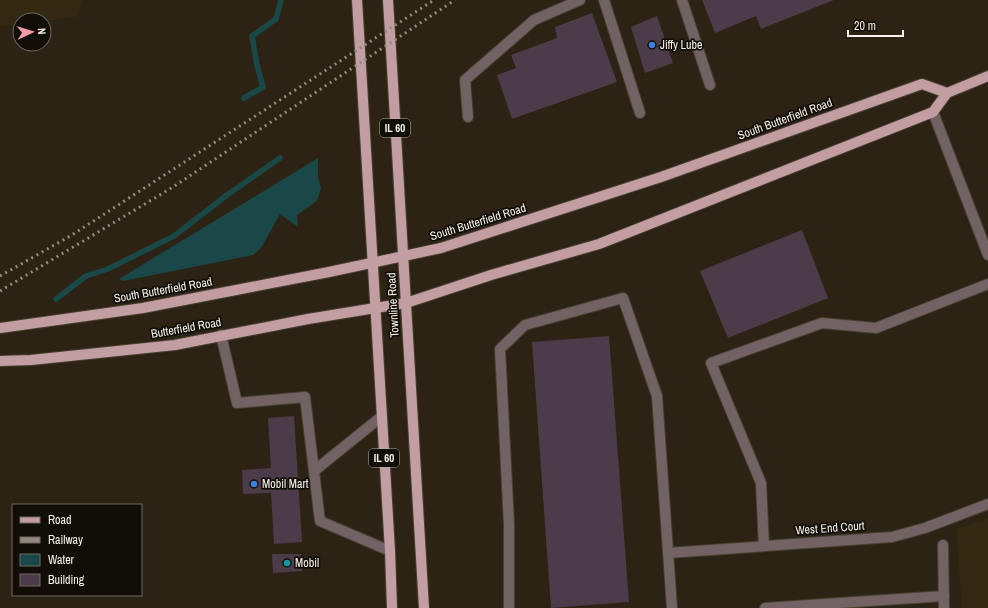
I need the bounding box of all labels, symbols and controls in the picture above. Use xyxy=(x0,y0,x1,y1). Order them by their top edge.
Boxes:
north arrow xyxy=(12,12,52,52)
scale bar xyxy=(848,12,903,38)
text: 20 m xyxy=(854,18,876,34)
text: N xyxy=(35,28,49,35)
place label: Jiffy Lube xyxy=(660,37,703,53)
marker: Jiffy Lube xyxy=(647,40,657,50)
street label: South Butterfield Road xyxy=(735,94,835,144)
road number: IL 60 xyxy=(380,119,410,137)
street label: South Butterfield Road xyxy=(428,200,528,244)
street label: Townline Road xyxy=(383,272,403,338)
street label: South Butterfield Road xyxy=(113,273,213,307)
street label: Butterfield Road xyxy=(150,314,222,342)
road number: IL 60 xyxy=(369,449,399,467)
place label: Mobil Mart xyxy=(262,476,309,492)
marker: Mobil Mart xyxy=(249,479,259,489)
legend xyxy=(12,504,142,596)
text: Road xyxy=(48,512,72,528)
street label: West End Court xyxy=(795,518,865,538)
text: Railway xyxy=(48,532,83,548)
text: Water xyxy=(48,552,75,568)
place label: Mobil xyxy=(295,555,319,571)
marker: Mobil xyxy=(282,558,292,568)
text: Building xyxy=(48,572,85,588)

